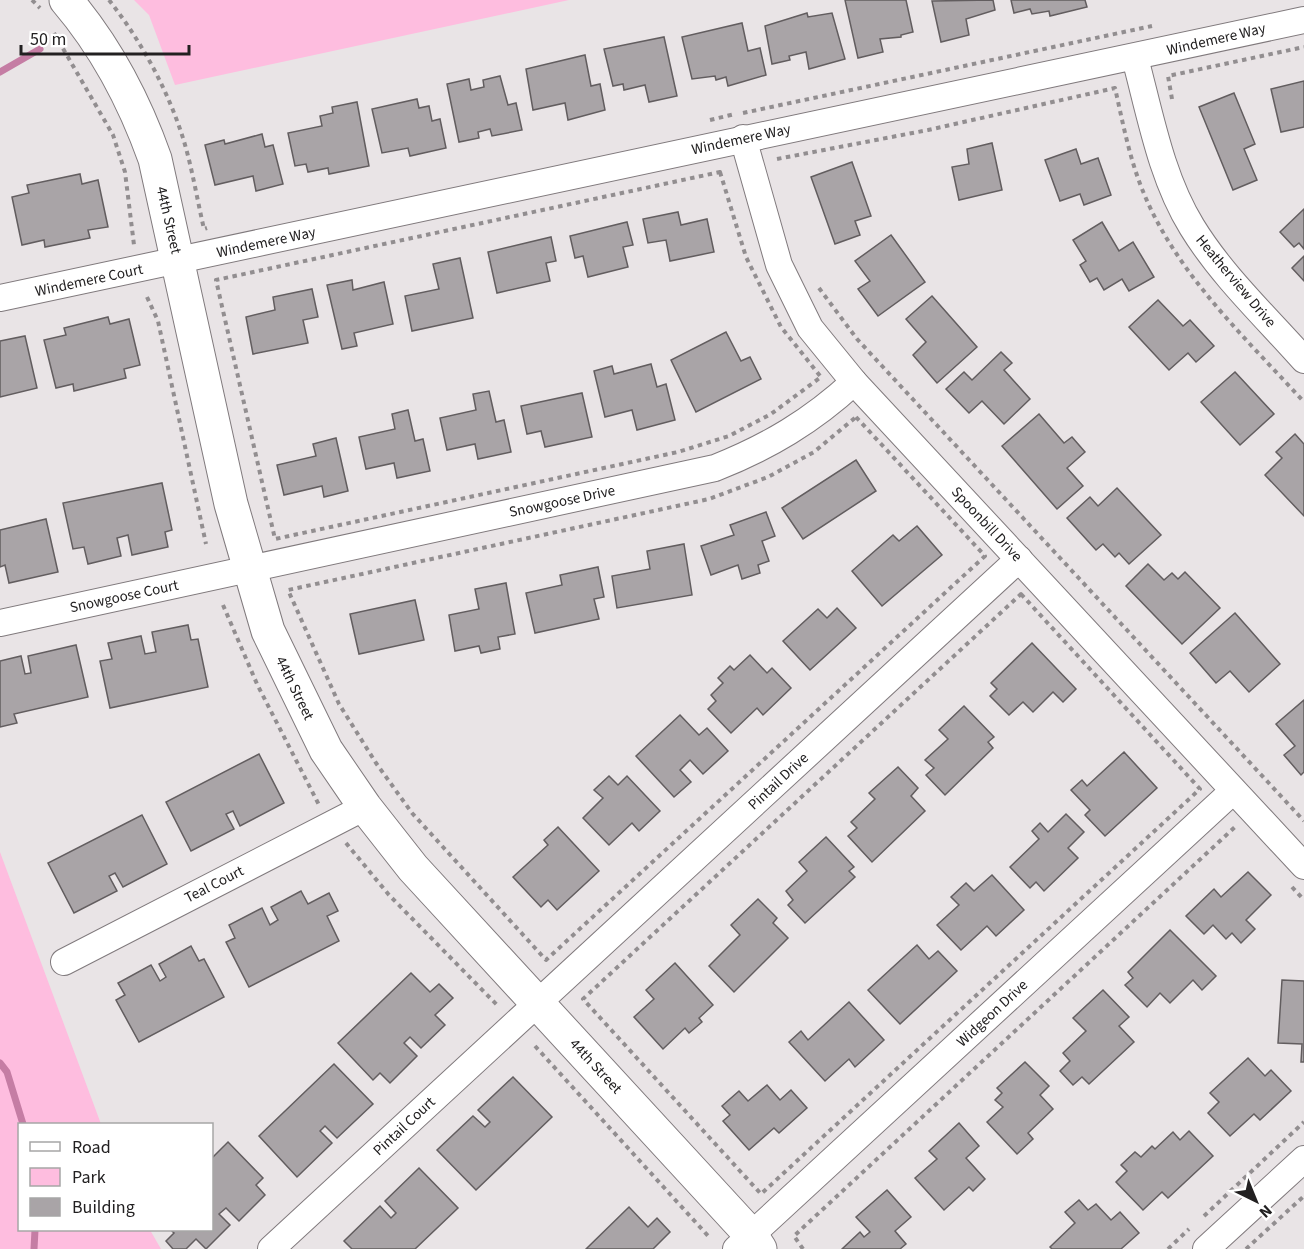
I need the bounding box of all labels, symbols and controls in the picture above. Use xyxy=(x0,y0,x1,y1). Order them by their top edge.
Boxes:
scale bar xyxy=(21,18,189,56)
street label: Windemere Way xyxy=(1165,18,1268,61)
text: 50 m xyxy=(30,27,66,52)
street label: Windemere Way xyxy=(690,119,793,160)
street label: 44th Street xyxy=(151,184,186,256)
street label: Windemere Way xyxy=(215,222,318,263)
street label: Heatherview Drive xyxy=(1191,230,1281,332)
street label: Windemere Court xyxy=(33,259,145,302)
street label: Snowgoose Drive xyxy=(507,480,617,523)
street label: Spoonbill Drive xyxy=(946,482,1027,567)
street label: Snowgoose Court xyxy=(68,575,180,618)
street label: 44th Street xyxy=(270,653,319,724)
street label: Pintail Drive xyxy=(743,748,813,815)
street label: Teal Court xyxy=(181,861,247,908)
street label: Widgeon Drive xyxy=(952,975,1033,1052)
street label: 44th Street xyxy=(565,1034,627,1099)
street label: Pintail Court xyxy=(369,1092,440,1161)
legend xyxy=(18,1123,213,1231)
text: Road xyxy=(72,1135,111,1160)
text: Park xyxy=(72,1165,106,1190)
north arrow xyxy=(1226,1171,1286,1231)
text: Building xyxy=(72,1195,135,1220)
text: N xyxy=(1254,1200,1277,1223)

